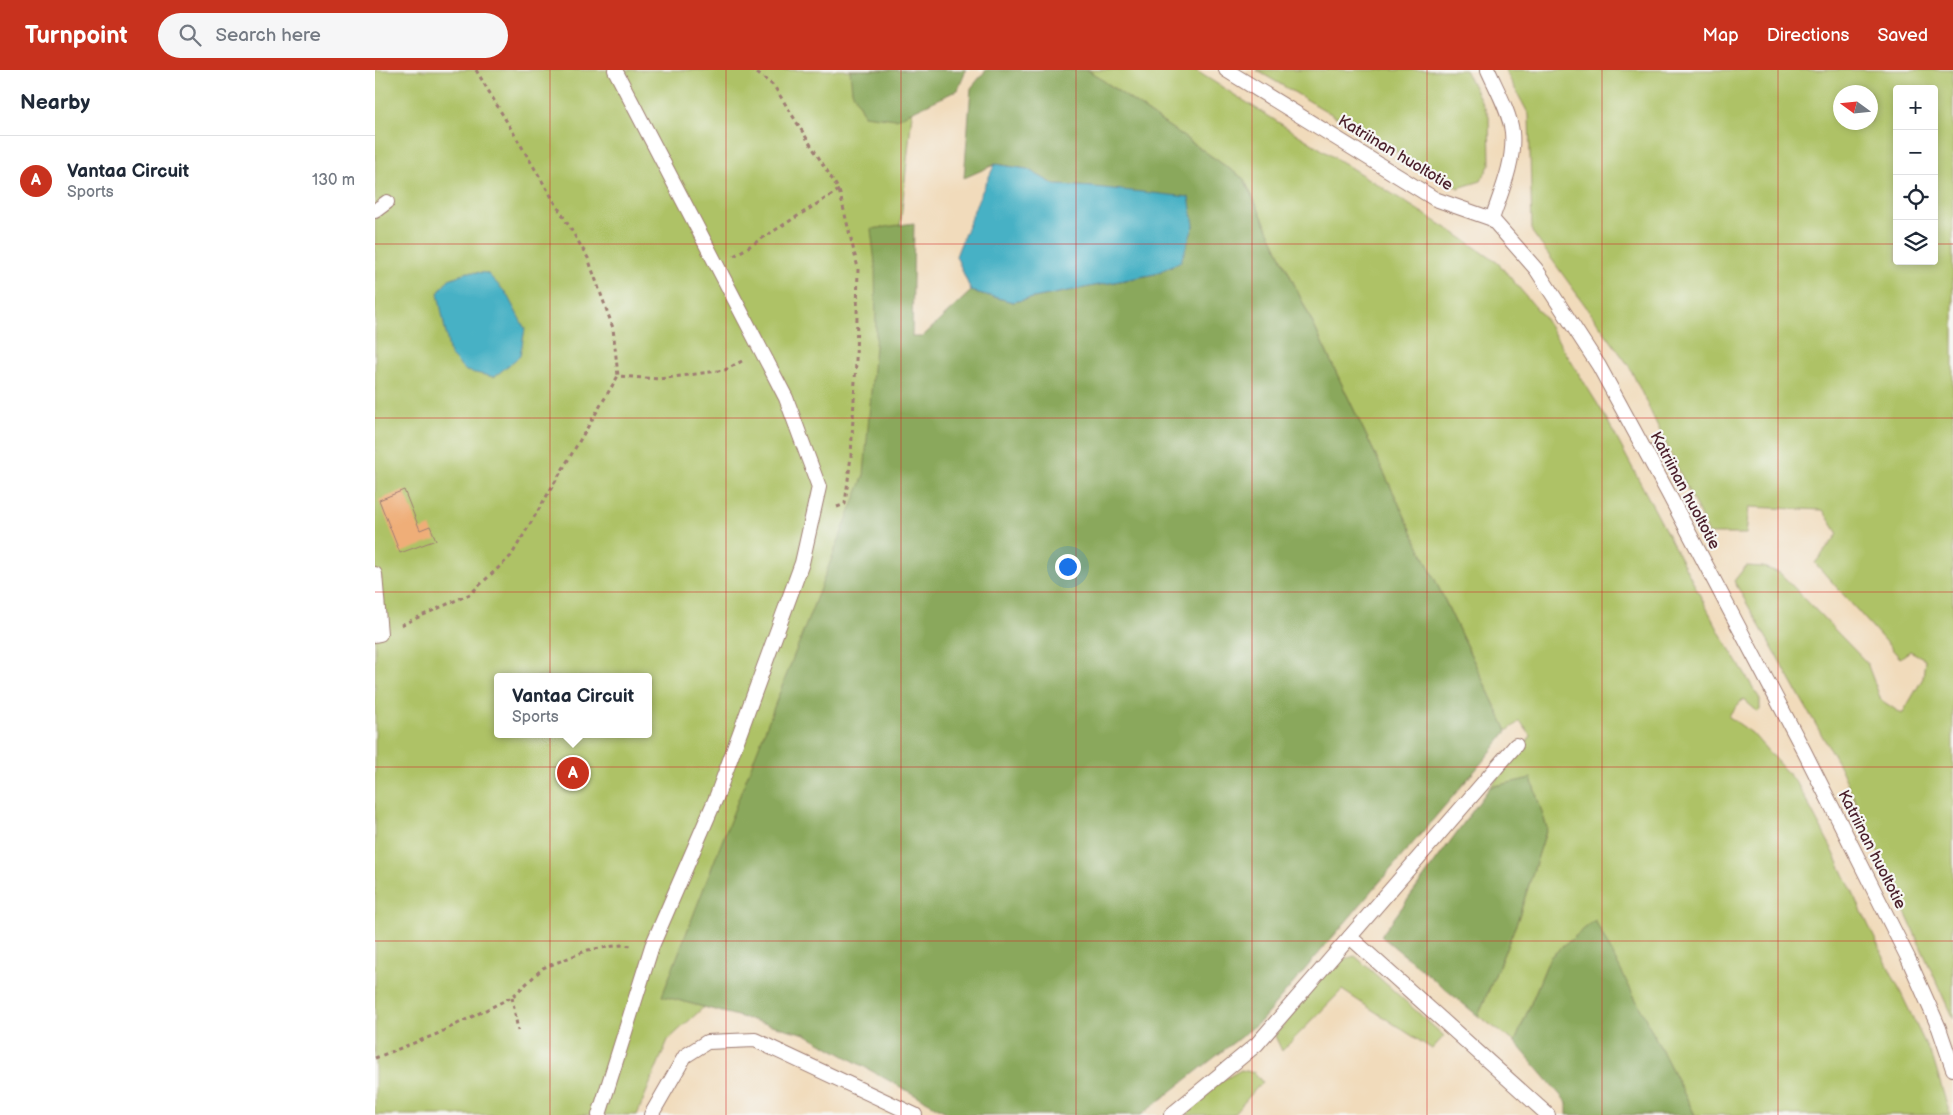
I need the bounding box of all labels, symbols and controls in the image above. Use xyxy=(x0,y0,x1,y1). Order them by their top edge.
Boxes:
search box xyxy=(158,13,508,58)
text: Turnpoint xyxy=(25,21,128,50)
icon: search xyxy=(176,21,204,49)
text: Search here xyxy=(216,24,321,47)
text: Map xyxy=(1703,25,1739,46)
text: Directions xyxy=(1767,25,1849,46)
text: Saved xyxy=(1877,25,1928,46)
north arrow xyxy=(1833,85,1878,130)
map controls xyxy=(1893,85,1938,265)
button: + xyxy=(1893,85,1938,130)
text: Nearby xyxy=(20,90,90,115)
street label: Katriinan huoltotie xyxy=(1334,112,1457,195)
button: − xyxy=(1893,130,1938,175)
text: Vantaa Circuit xyxy=(67,160,189,183)
text: A xyxy=(31,171,41,190)
text: 130 m xyxy=(312,171,355,190)
button: locate xyxy=(1893,175,1938,220)
text: Sports xyxy=(67,183,114,202)
button: layers xyxy=(1893,220,1938,265)
street label: Katriinan huoltotie xyxy=(1646,429,1724,553)
your location xyxy=(1055,554,1081,580)
popup xyxy=(494,673,652,738)
text: Vantaa Circuit xyxy=(512,685,634,708)
text: Sports xyxy=(512,708,559,727)
pin: A xyxy=(557,754,589,792)
street label: Katriinan huoltotie xyxy=(1834,787,1910,913)

